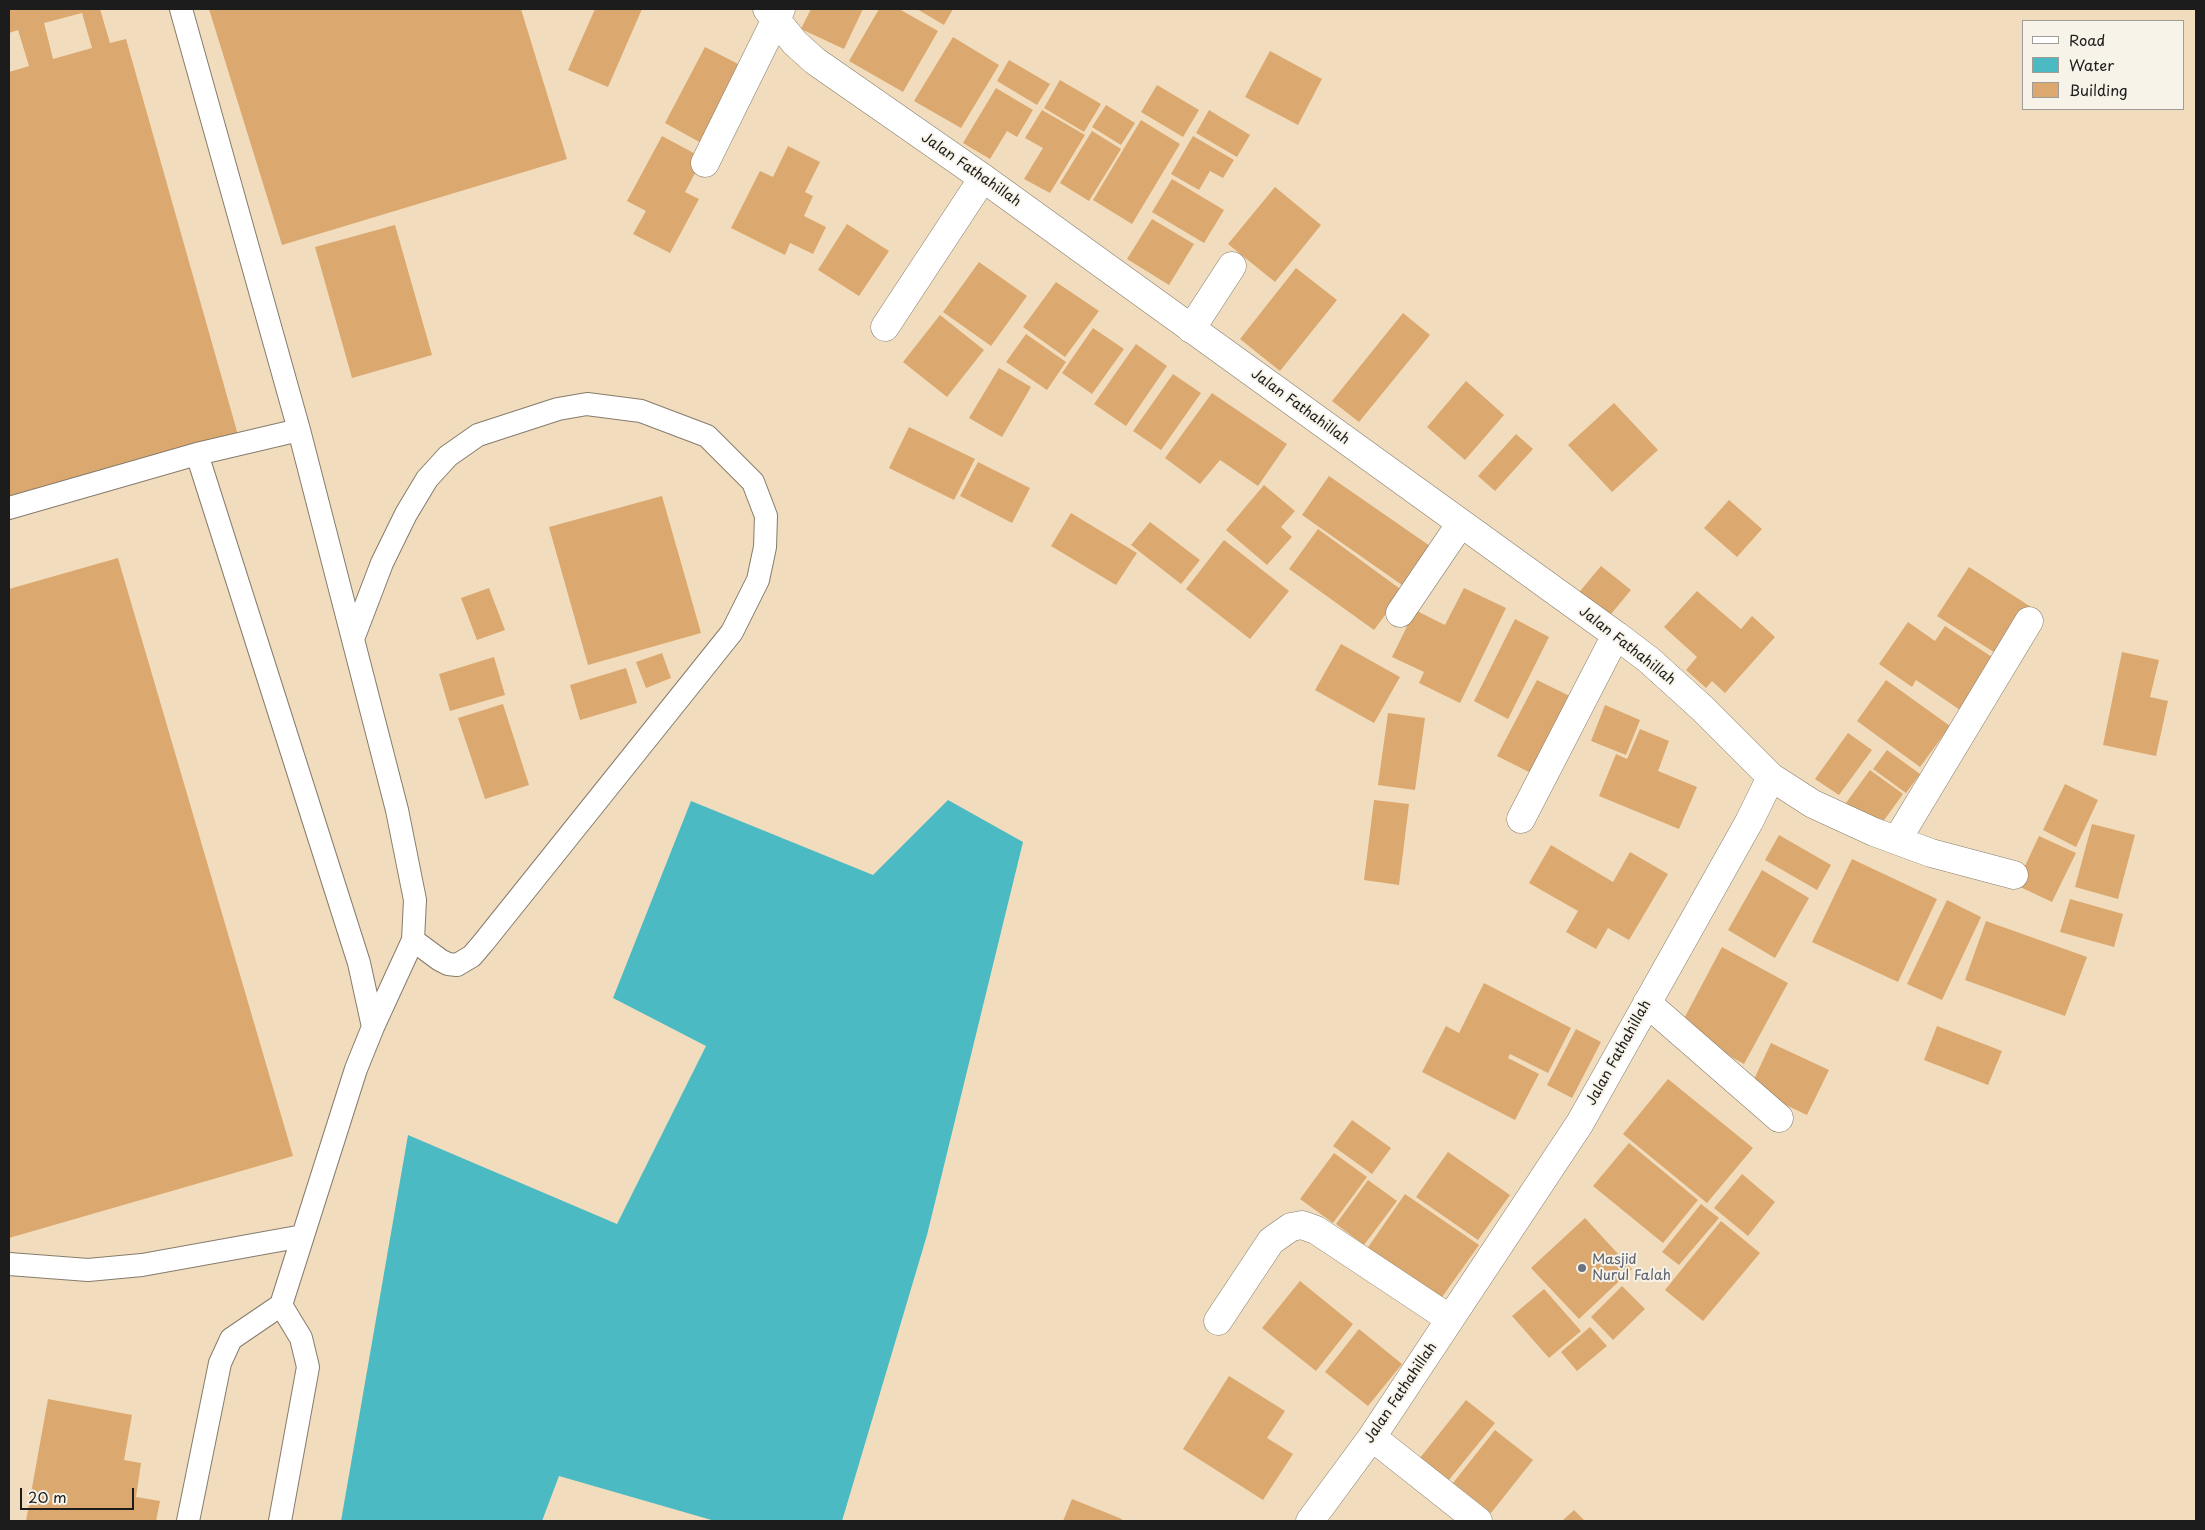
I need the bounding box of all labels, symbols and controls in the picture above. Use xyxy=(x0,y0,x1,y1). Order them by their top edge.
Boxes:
legend xyxy=(2022,20,2185,110)
text: Road xyxy=(2069,28,2105,51)
text: Water xyxy=(2069,53,2114,76)
text: Building xyxy=(2069,78,2128,101)
street label: Jalan Fathahillah xyxy=(918,129,1024,211)
street label: Jalan Fathahillah xyxy=(1247,366,1353,448)
street label: Jalan Fathahillah xyxy=(1575,603,1679,689)
street label: Jalan Fathahillah xyxy=(1583,997,1655,1109)
place label: Masjid Nurul Falah xyxy=(1592,1252,1671,1284)
marker: Masjid Nurul Falah xyxy=(1576,1262,1588,1274)
street label: Jalan Fathahillah xyxy=(1361,1340,1441,1446)
scale bar xyxy=(22,1478,136,1510)
text: 20 m xyxy=(28,1485,67,1508)

